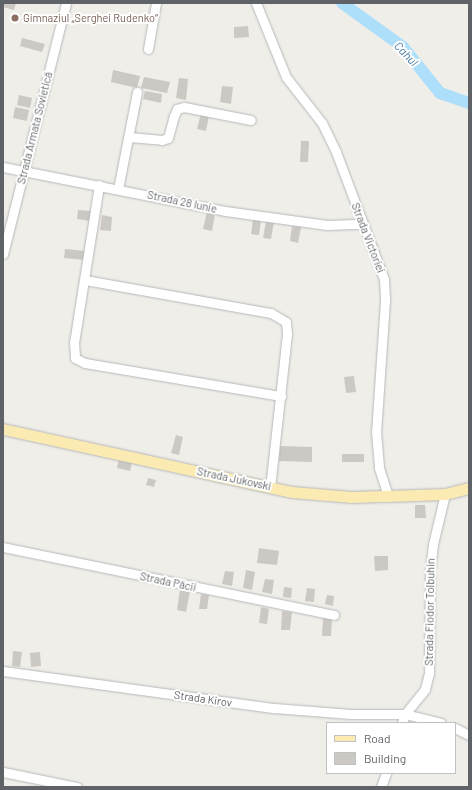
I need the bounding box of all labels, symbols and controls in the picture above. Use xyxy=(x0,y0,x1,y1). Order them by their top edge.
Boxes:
place label: Gimnaziul „Serghei Rudenko“ xyxy=(23,11,158,25)
marker: Gimnaziul „Serghei Rudenko“ xyxy=(10,13,20,23)
water label: Cahul xyxy=(391,39,421,69)
street label: Strada Armata Sovietică xyxy=(15,71,55,185)
street label: Strada 28 Iunie xyxy=(146,188,218,216)
street label: Strada Victoriei xyxy=(349,201,387,275)
street label: Strada Jukovski xyxy=(196,465,272,493)
street label: Strada Fiodor Tolbuhin xyxy=(422,558,438,666)
street label: Strada Păcii xyxy=(139,570,197,594)
street label: Strada Kirov xyxy=(173,688,233,710)
legend xyxy=(326,722,456,774)
text: Road xyxy=(364,731,391,745)
text: Building xyxy=(364,751,406,765)

